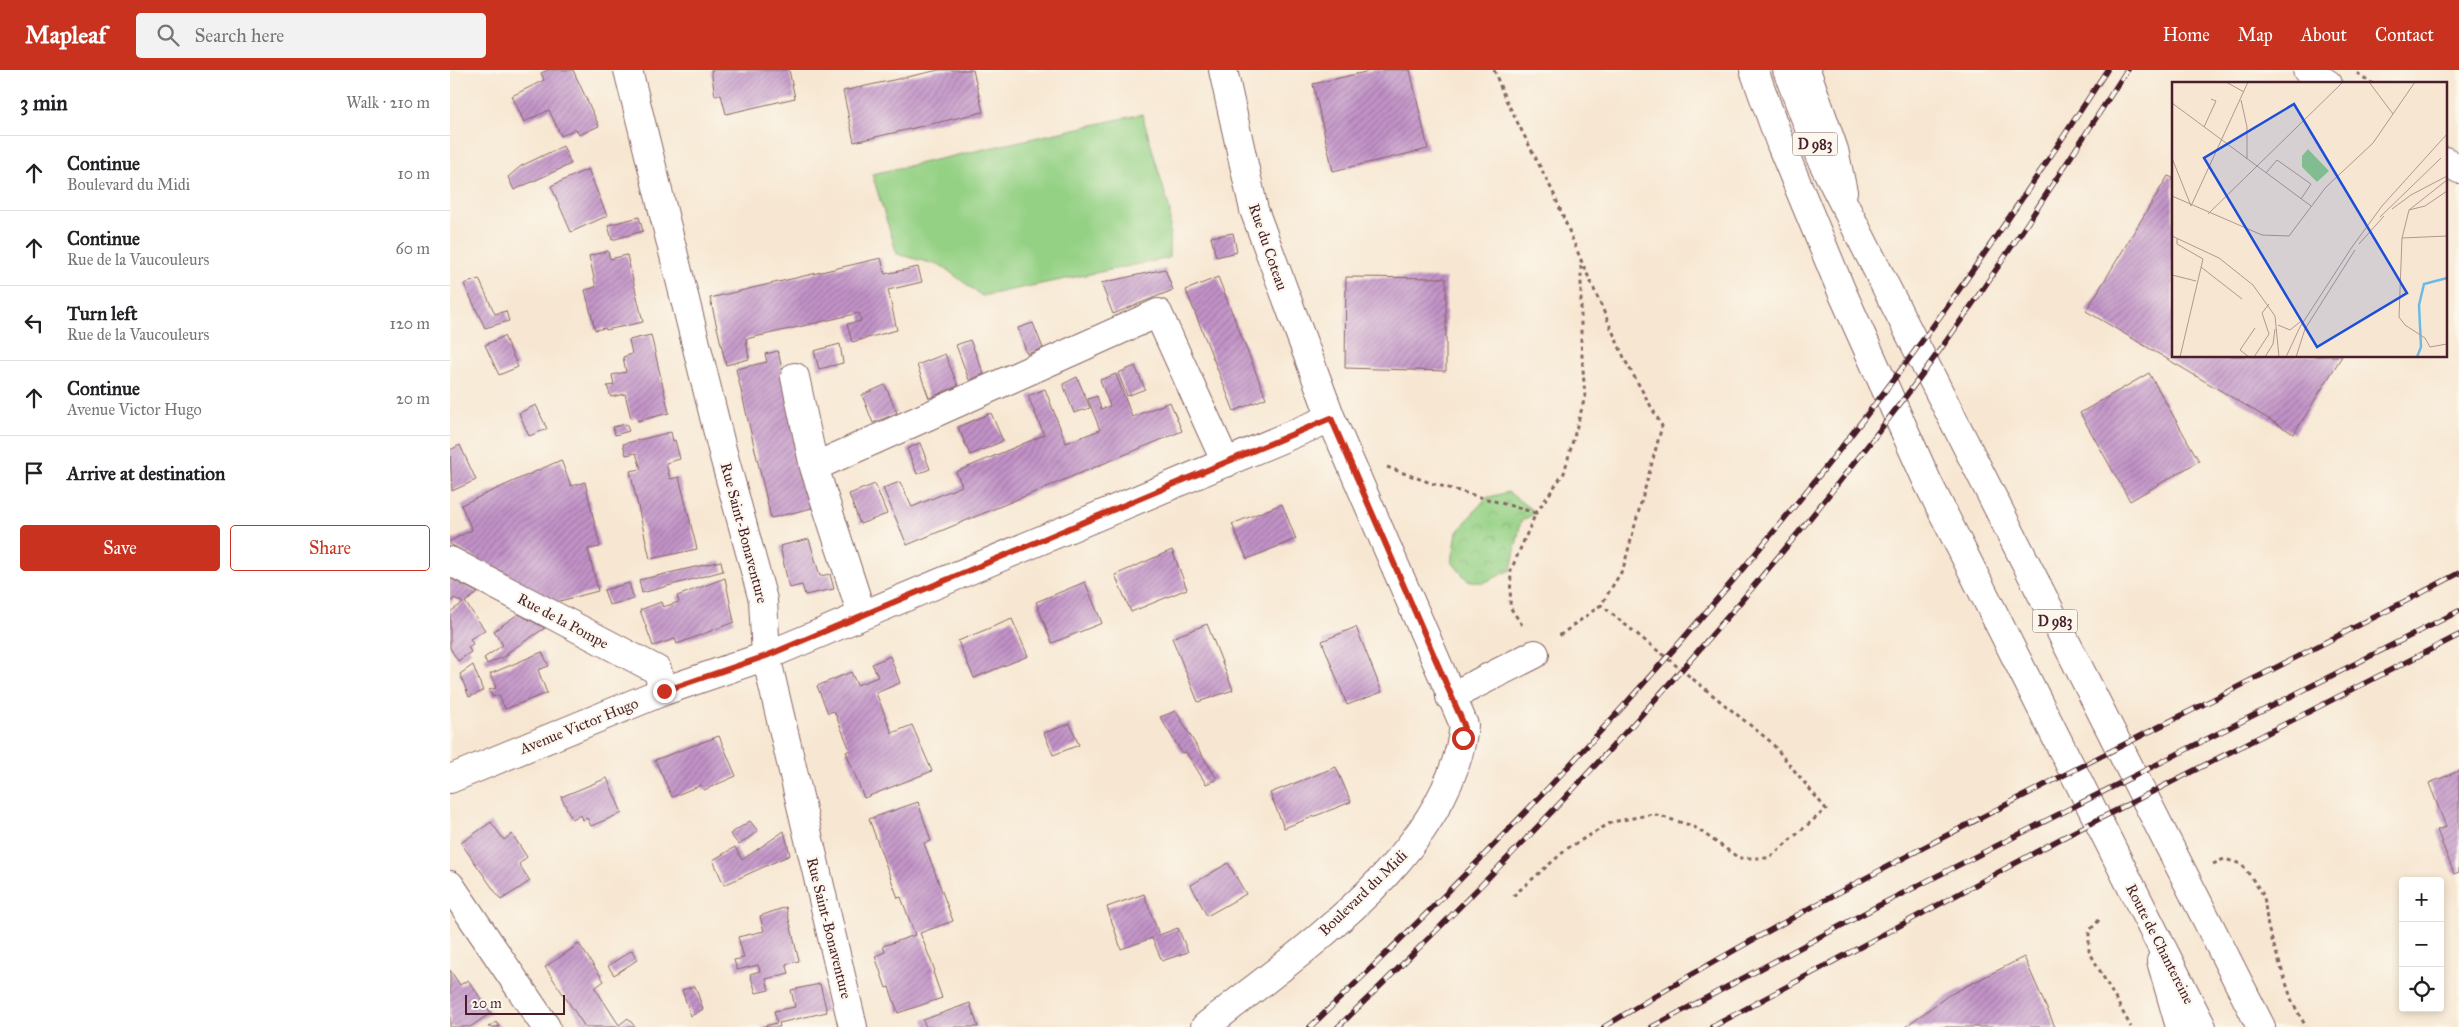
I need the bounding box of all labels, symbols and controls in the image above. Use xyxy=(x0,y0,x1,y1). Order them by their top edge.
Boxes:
search box xyxy=(136,13,486,58)
text: Mapleaf xyxy=(25,20,106,50)
icon: search xyxy=(154,21,182,49)
text: Search here xyxy=(194,24,284,47)
text: Home xyxy=(2163,24,2210,46)
text: Map xyxy=(2238,24,2273,46)
text: About xyxy=(2301,24,2347,46)
text: Contact xyxy=(2375,24,2434,46)
inset map xyxy=(2172,82,2446,358)
text: 3 min xyxy=(20,90,68,116)
text: Walk · 210 m xyxy=(346,93,430,112)
road number: D 983 xyxy=(1792,132,1838,156)
text: Continue xyxy=(67,152,140,175)
icon: ahead xyxy=(20,159,48,187)
text: 10 m xyxy=(398,164,430,183)
text: Boulevard du Midi xyxy=(67,175,190,194)
street label: Rue du Coteau xyxy=(1245,201,1291,293)
text: Continue xyxy=(67,227,140,250)
icon: ahead xyxy=(20,234,48,262)
text: 60 m xyxy=(396,239,430,258)
text: Rue de la Vaucouleurs xyxy=(67,250,209,269)
text: Turn left xyxy=(67,302,137,325)
icon: left xyxy=(20,309,48,337)
text: 120 m xyxy=(390,314,430,333)
text: Rue de la Vaucouleurs xyxy=(67,325,209,344)
text: Continue xyxy=(67,377,140,400)
icon: ahead xyxy=(20,384,48,412)
text: 20 m xyxy=(396,389,430,408)
text: Avenue Victor Hugo xyxy=(67,400,202,419)
icon: arrive xyxy=(20,459,48,487)
street label: Rue Saint-Bonaventure xyxy=(717,461,771,605)
text: Arrive at destination xyxy=(67,462,225,485)
button: Save xyxy=(20,525,220,571)
button: Share xyxy=(230,525,430,571)
street label: Rue de la Pompe xyxy=(514,589,612,653)
road number: D 983 xyxy=(2032,610,2078,632)
route end xyxy=(653,680,676,703)
street label: Avenue Victor Hugo xyxy=(516,694,641,758)
route start xyxy=(1452,727,1475,750)
street label: Boulevard du Midi xyxy=(1315,846,1411,940)
street label: Rue Saint-Bonaventure xyxy=(803,856,855,1000)
map controls xyxy=(2399,877,2444,1012)
button: + xyxy=(2399,877,2444,922)
street label: Route de Chantereine xyxy=(2122,881,2198,1007)
button: − xyxy=(2399,922,2444,967)
button: locate xyxy=(2399,967,2444,1012)
scale bar xyxy=(465,992,565,1015)
text: 20 m xyxy=(472,995,502,1012)

